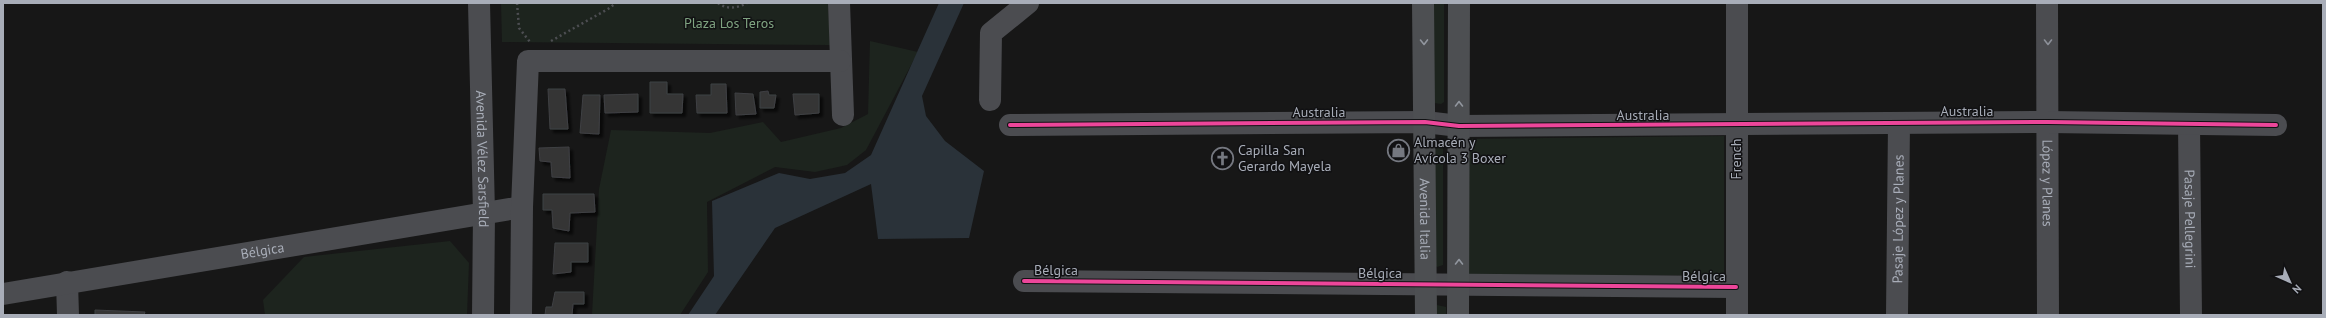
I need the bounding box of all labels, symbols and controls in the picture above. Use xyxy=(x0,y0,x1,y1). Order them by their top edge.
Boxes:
park label: Plaza Los Teros xyxy=(684,14,774,32)
one-way arrow xyxy=(1420,39,1428,45)
one-way arrow xyxy=(2043,39,2052,45)
street label: Avenida Vélez Sarsfield xyxy=(472,90,493,228)
one-way arrow xyxy=(1455,101,1463,107)
street label: Australia xyxy=(1941,102,1993,120)
street label: Australia xyxy=(1293,103,1345,121)
street label: Australia xyxy=(1617,106,1669,124)
place label: Almacén y Avícola 3 Boxer xyxy=(1414,133,1506,167)
shop icon: Almacén y Avícola 3 Boxer xyxy=(1386,137,1412,163)
street label: French xyxy=(1727,139,1745,179)
street label: López y Planes xyxy=(2038,139,2057,227)
place label: Capilla San Gerardo Mayela xyxy=(1238,141,1332,175)
church icon: Capilla San Gerardo Mayela xyxy=(1210,145,1236,171)
street label: Pasaje López y Planes xyxy=(1888,154,1908,284)
street label: Pasaje Pellegrini xyxy=(2180,169,2200,269)
street label: Avenida Italia xyxy=(1416,178,1434,260)
street label: Bélgica xyxy=(239,238,286,263)
one-way arrow xyxy=(1455,259,1463,265)
street label: Bélgica xyxy=(1034,261,1078,279)
north arrow xyxy=(2270,262,2310,302)
street label: Bélgica xyxy=(1358,264,1402,282)
street label: Bélgica xyxy=(1682,267,1726,285)
text: N xyxy=(2290,282,2305,297)

